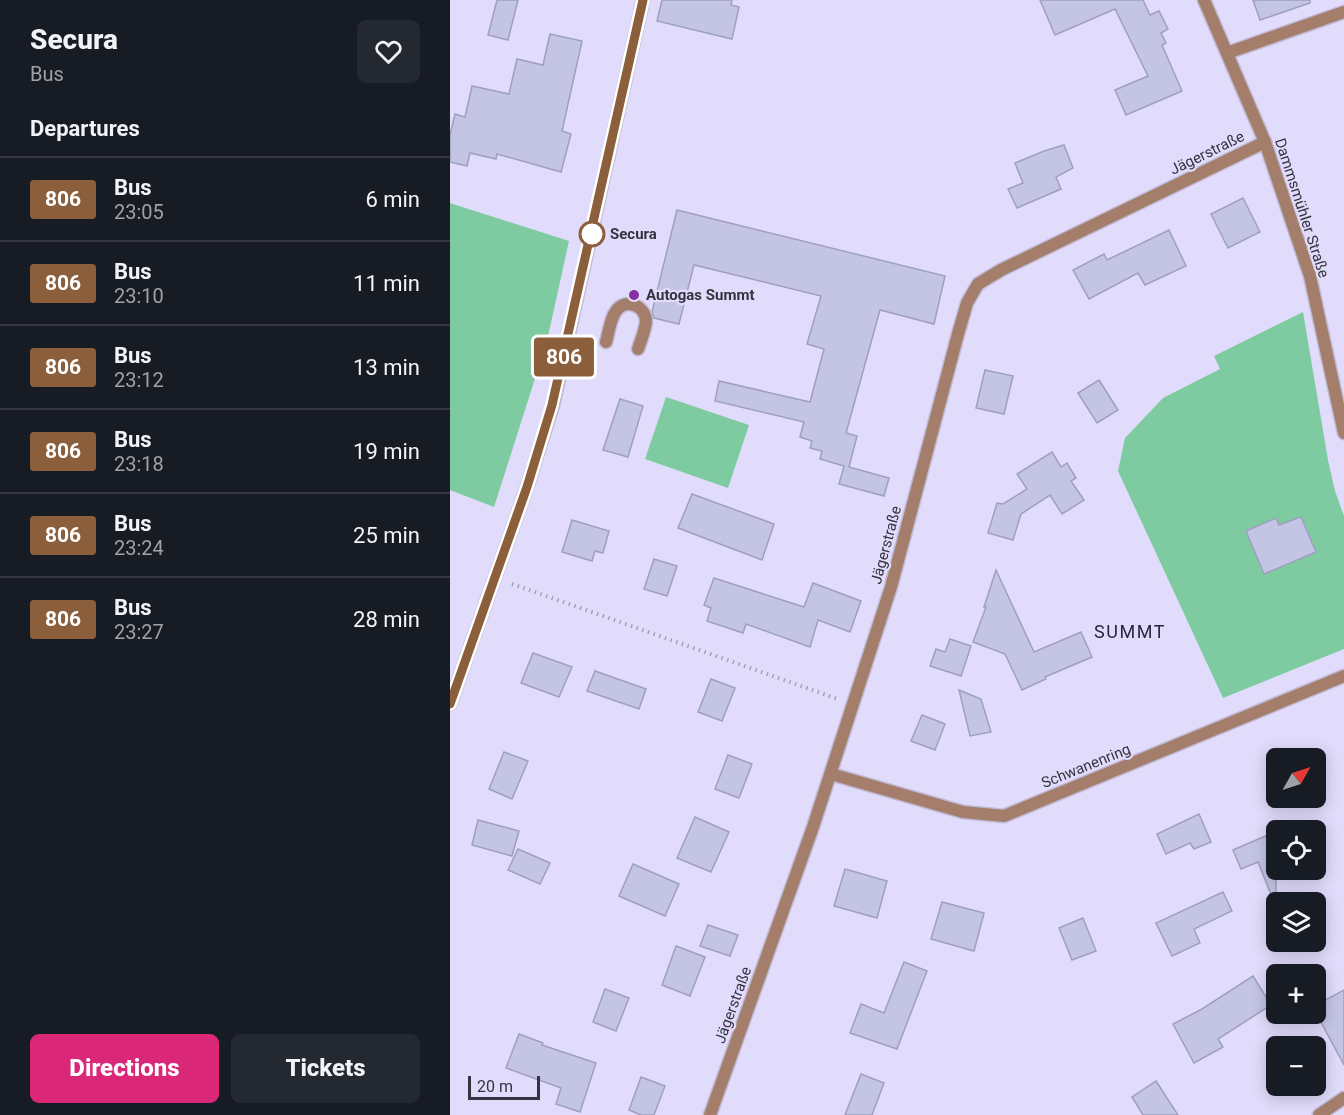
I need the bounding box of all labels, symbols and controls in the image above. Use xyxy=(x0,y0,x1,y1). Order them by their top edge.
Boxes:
button: heart xyxy=(357,20,420,83)
text: Secura xyxy=(30,23,118,56)
text: Bus xyxy=(30,62,64,86)
text: Departures xyxy=(30,116,140,141)
street label: Jägerstraße xyxy=(1167,127,1247,179)
street label: Dammsmühler Straße xyxy=(1271,136,1333,280)
text: Bus xyxy=(114,175,152,200)
text: 806 xyxy=(45,187,81,211)
text: 6 min xyxy=(365,187,420,212)
text: 23:05 xyxy=(114,200,164,224)
marker: Secura xyxy=(579,221,605,247)
place label: Secura xyxy=(610,225,657,243)
text: Bus xyxy=(114,259,152,284)
text: 806 xyxy=(45,271,81,295)
text: 11 min xyxy=(353,271,420,296)
text: 23:10 xyxy=(114,284,164,308)
place label: Autogas Summt xyxy=(646,286,754,304)
marker: Autogas Summt xyxy=(627,288,641,302)
line badge: 806 xyxy=(530,338,598,376)
text: Bus xyxy=(114,343,152,368)
text: 806 xyxy=(546,345,582,369)
text: 806 xyxy=(45,355,81,379)
text: 13 min xyxy=(353,355,420,380)
text: 23:12 xyxy=(114,368,164,392)
text: Bus xyxy=(114,427,152,452)
text: 806 xyxy=(45,439,81,463)
text: 19 min xyxy=(353,439,420,464)
text: 23:18 xyxy=(114,452,164,476)
street label: Jägerstraße xyxy=(867,504,905,586)
text: Bus xyxy=(114,511,152,536)
text: 806 xyxy=(45,523,81,547)
text: 25 min xyxy=(353,523,420,548)
text: 23:24 xyxy=(114,536,164,560)
text: Bus xyxy=(114,595,152,620)
text: 806 xyxy=(45,607,81,631)
text: 28 min xyxy=(353,607,420,632)
text: 23:27 xyxy=(114,620,164,644)
district label: SUMMT xyxy=(1094,621,1166,642)
street label: Schwanenring xyxy=(1039,740,1133,792)
north arrow xyxy=(1266,748,1326,808)
map controls xyxy=(1266,748,1326,1096)
button: locate xyxy=(1266,820,1326,880)
button: layers xyxy=(1266,892,1326,952)
street label: Jägerstraße xyxy=(711,964,755,1046)
button: + xyxy=(1266,964,1326,1024)
button: Directions xyxy=(30,1034,219,1103)
button: Tickets xyxy=(231,1034,420,1103)
button: − xyxy=(1266,1036,1326,1096)
scale bar xyxy=(468,1073,540,1100)
text: 20 m xyxy=(477,1077,513,1096)

